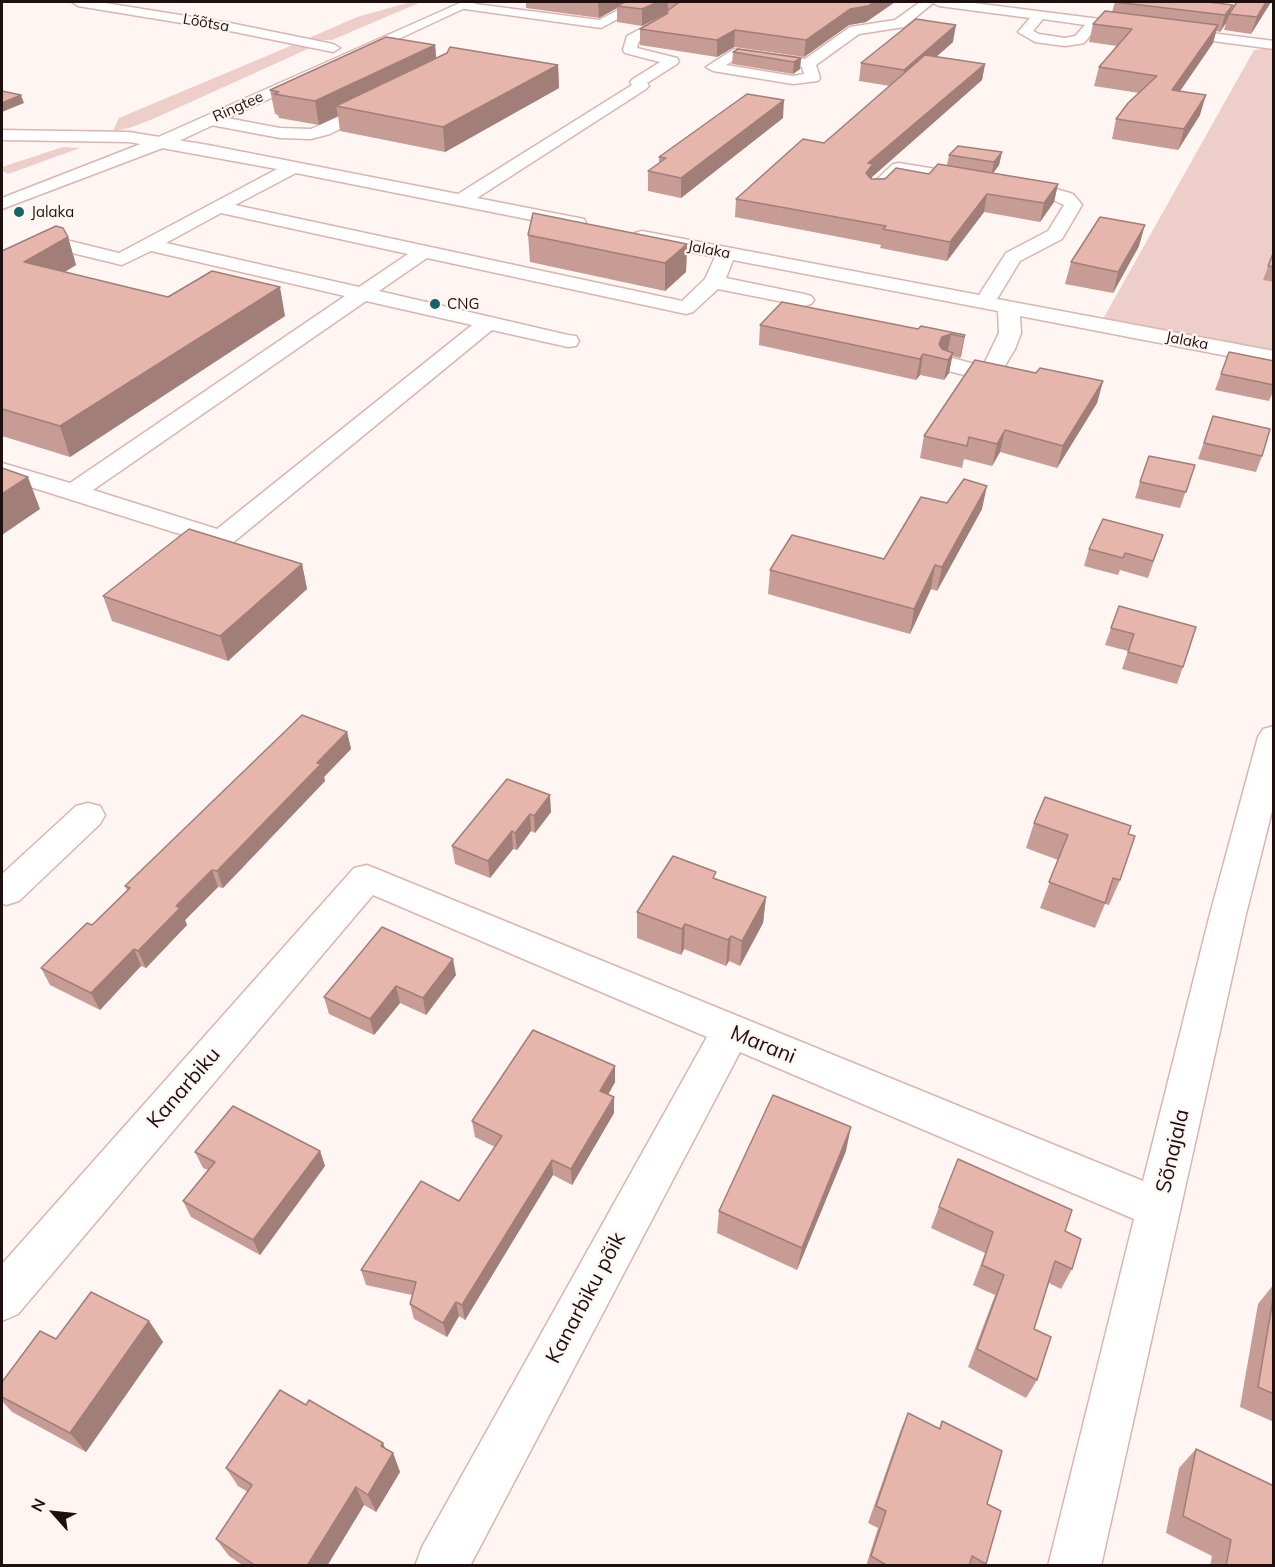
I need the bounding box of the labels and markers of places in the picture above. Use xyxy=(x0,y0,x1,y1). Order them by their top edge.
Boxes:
place label: Jalaka xyxy=(31,203,74,221)
marker: Jalaka xyxy=(12,205,26,219)
place label: CNG xyxy=(447,295,479,313)
marker: CNG xyxy=(428,297,442,311)

